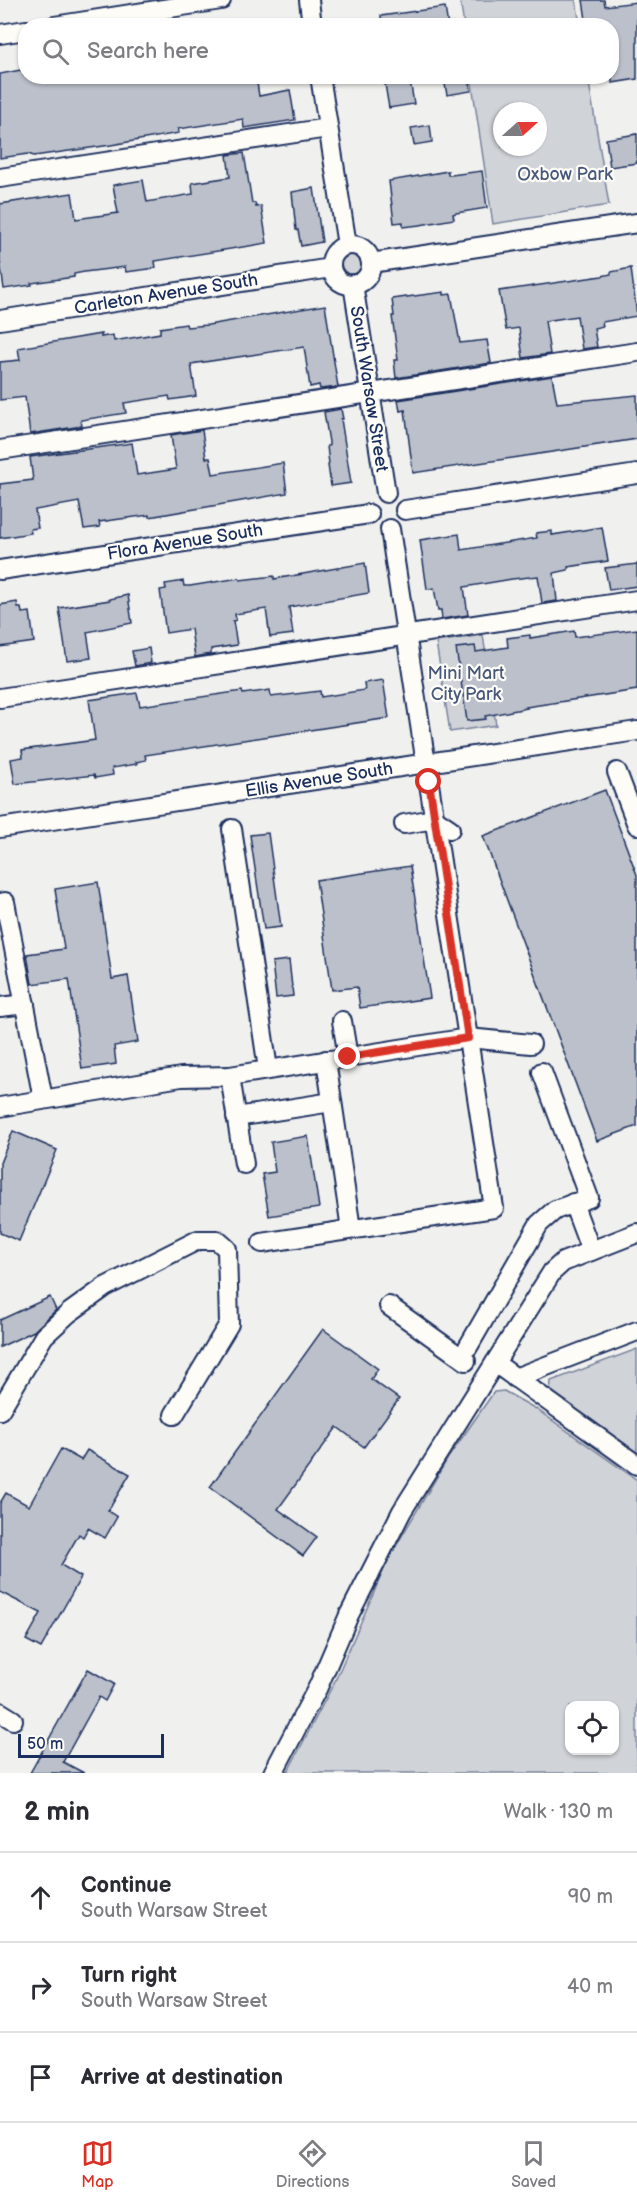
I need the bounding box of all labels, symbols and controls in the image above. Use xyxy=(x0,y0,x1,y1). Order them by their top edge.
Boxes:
search box xyxy=(18,18,619,84)
icon: search xyxy=(39,35,72,68)
text: Search here xyxy=(87,38,209,65)
north arrow xyxy=(493,102,547,156)
park label: Oxbow Park xyxy=(517,164,613,185)
street label: Carleton Avenue South xyxy=(73,269,259,319)
street label: South Warsaw Street xyxy=(346,305,393,474)
street label: Flora Avenue South xyxy=(106,519,264,565)
park label: Mini Mart City Park xyxy=(428,663,505,705)
street label: Ellis Avenue South xyxy=(244,758,394,802)
route start xyxy=(415,768,441,794)
route end xyxy=(334,1043,360,1069)
map controls xyxy=(565,1701,619,1755)
button: locate xyxy=(565,1701,619,1755)
scale bar xyxy=(18,1731,164,1758)
text: 50 m xyxy=(27,1735,63,1754)
text: 2 min xyxy=(24,1797,90,1828)
text: Walk · 130 m xyxy=(504,1800,613,1824)
text: Continue xyxy=(81,1872,171,1899)
icon: ahead xyxy=(24,1881,57,1914)
text: 90 m xyxy=(568,1885,613,1909)
text: South Warsaw Street xyxy=(81,1899,267,1923)
text: Turn right xyxy=(81,1962,177,1989)
icon: right xyxy=(24,1971,57,2004)
text: 40 m xyxy=(567,1975,613,1999)
text: South Warsaw Street xyxy=(81,1989,267,2013)
icon: arrive xyxy=(24,2061,57,2094)
text: Arrive at destination xyxy=(81,2064,283,2091)
tab: Map xyxy=(81,2137,114,2192)
tab: Directions xyxy=(276,2137,349,2192)
tab: Saved xyxy=(511,2137,556,2192)

